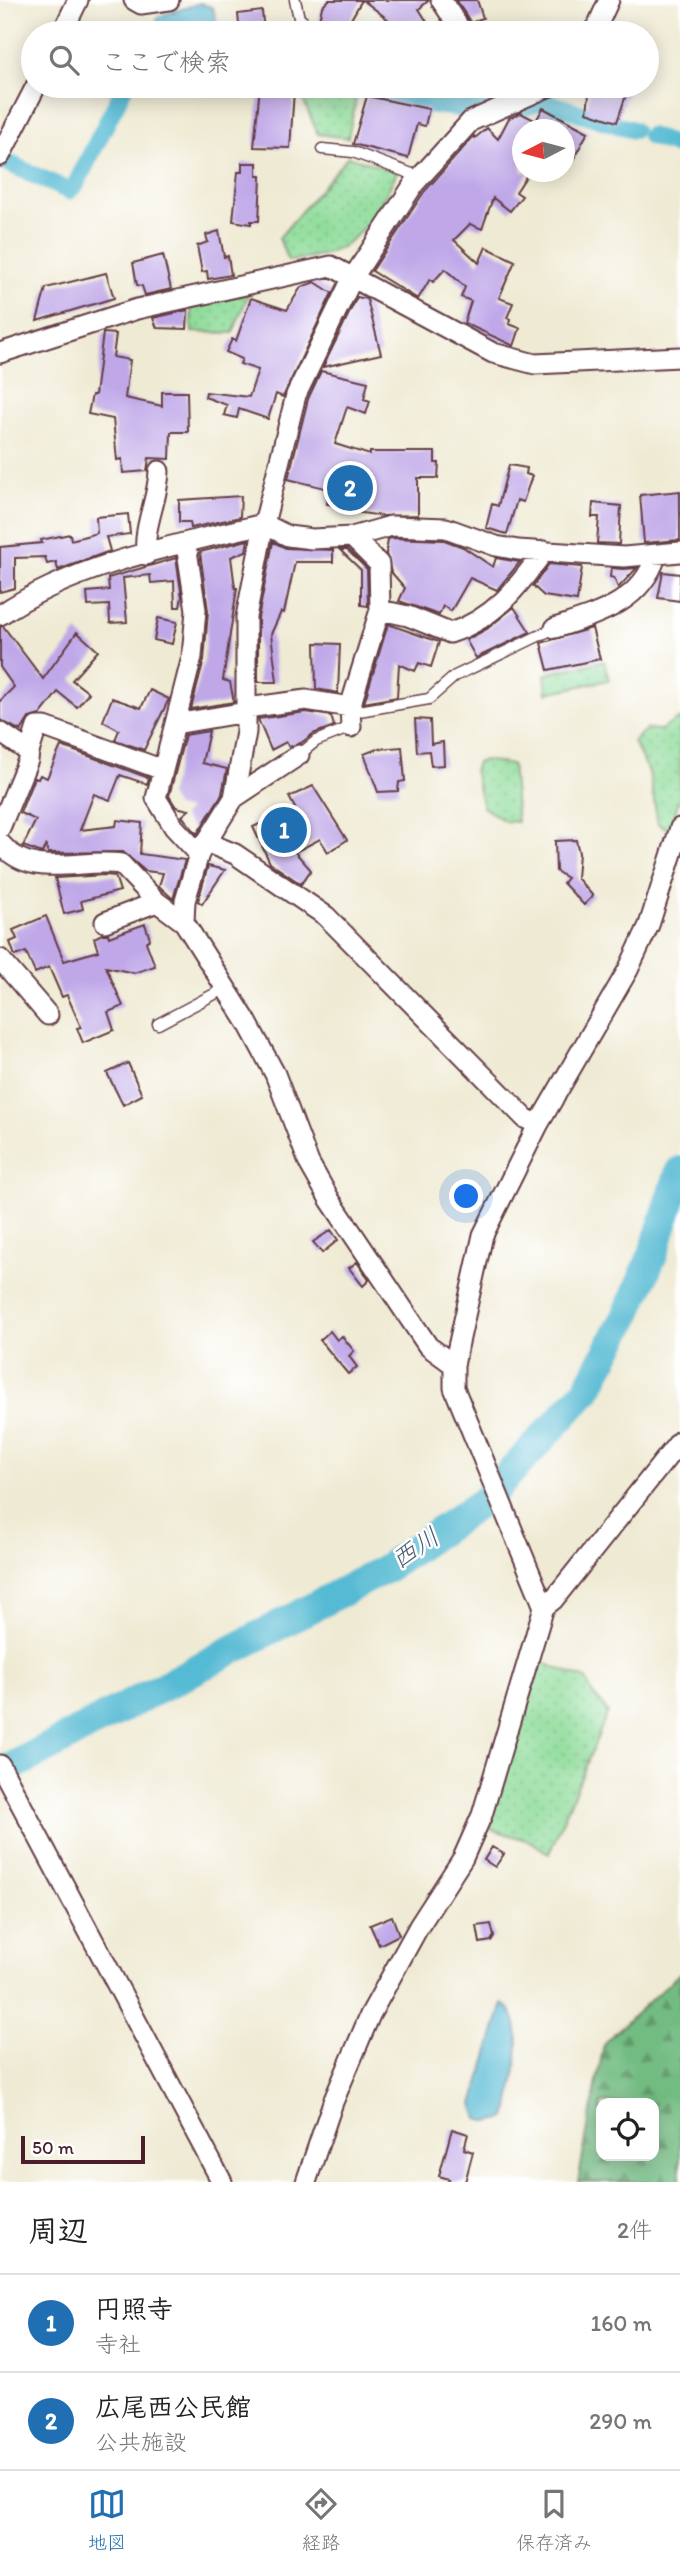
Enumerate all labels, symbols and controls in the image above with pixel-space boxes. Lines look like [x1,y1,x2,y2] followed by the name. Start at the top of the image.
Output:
[21,21,659,98] search box
[45,41,83,79] icon: search
[101,46,231,78] text: ここで検索
[512,119,575,182] north arrow
[327,462,373,514] pin: 2
[261,804,307,856] pin: 1
[449,1179,483,1213] your location
[384,1520,446,1576] water label: 西川
[596,2098,659,2161] map controls
[596,2098,659,2161] button: locate
[21,2133,145,2165] scale bar
[32,2136,74,2159] text: 50 m
[28,2212,88,2249] text: 周辺
[617,2216,652,2244] text: 2件
[95,2293,173,2325] text: 円照寺
[46,2309,56,2337] text: 1
[590,2309,652,2337] text: 160 m
[95,2330,141,2358] text: 寺社
[95,2391,251,2423] text: 広尾西公民館
[45,2407,57,2435] text: 2
[589,2407,652,2435] text: 290 m
[95,2428,187,2456] text: 公共施設
[88,2485,126,2554] tab: 地図
[302,2485,340,2554] tab: 経路
[516,2485,592,2554] tab: 保存済み

